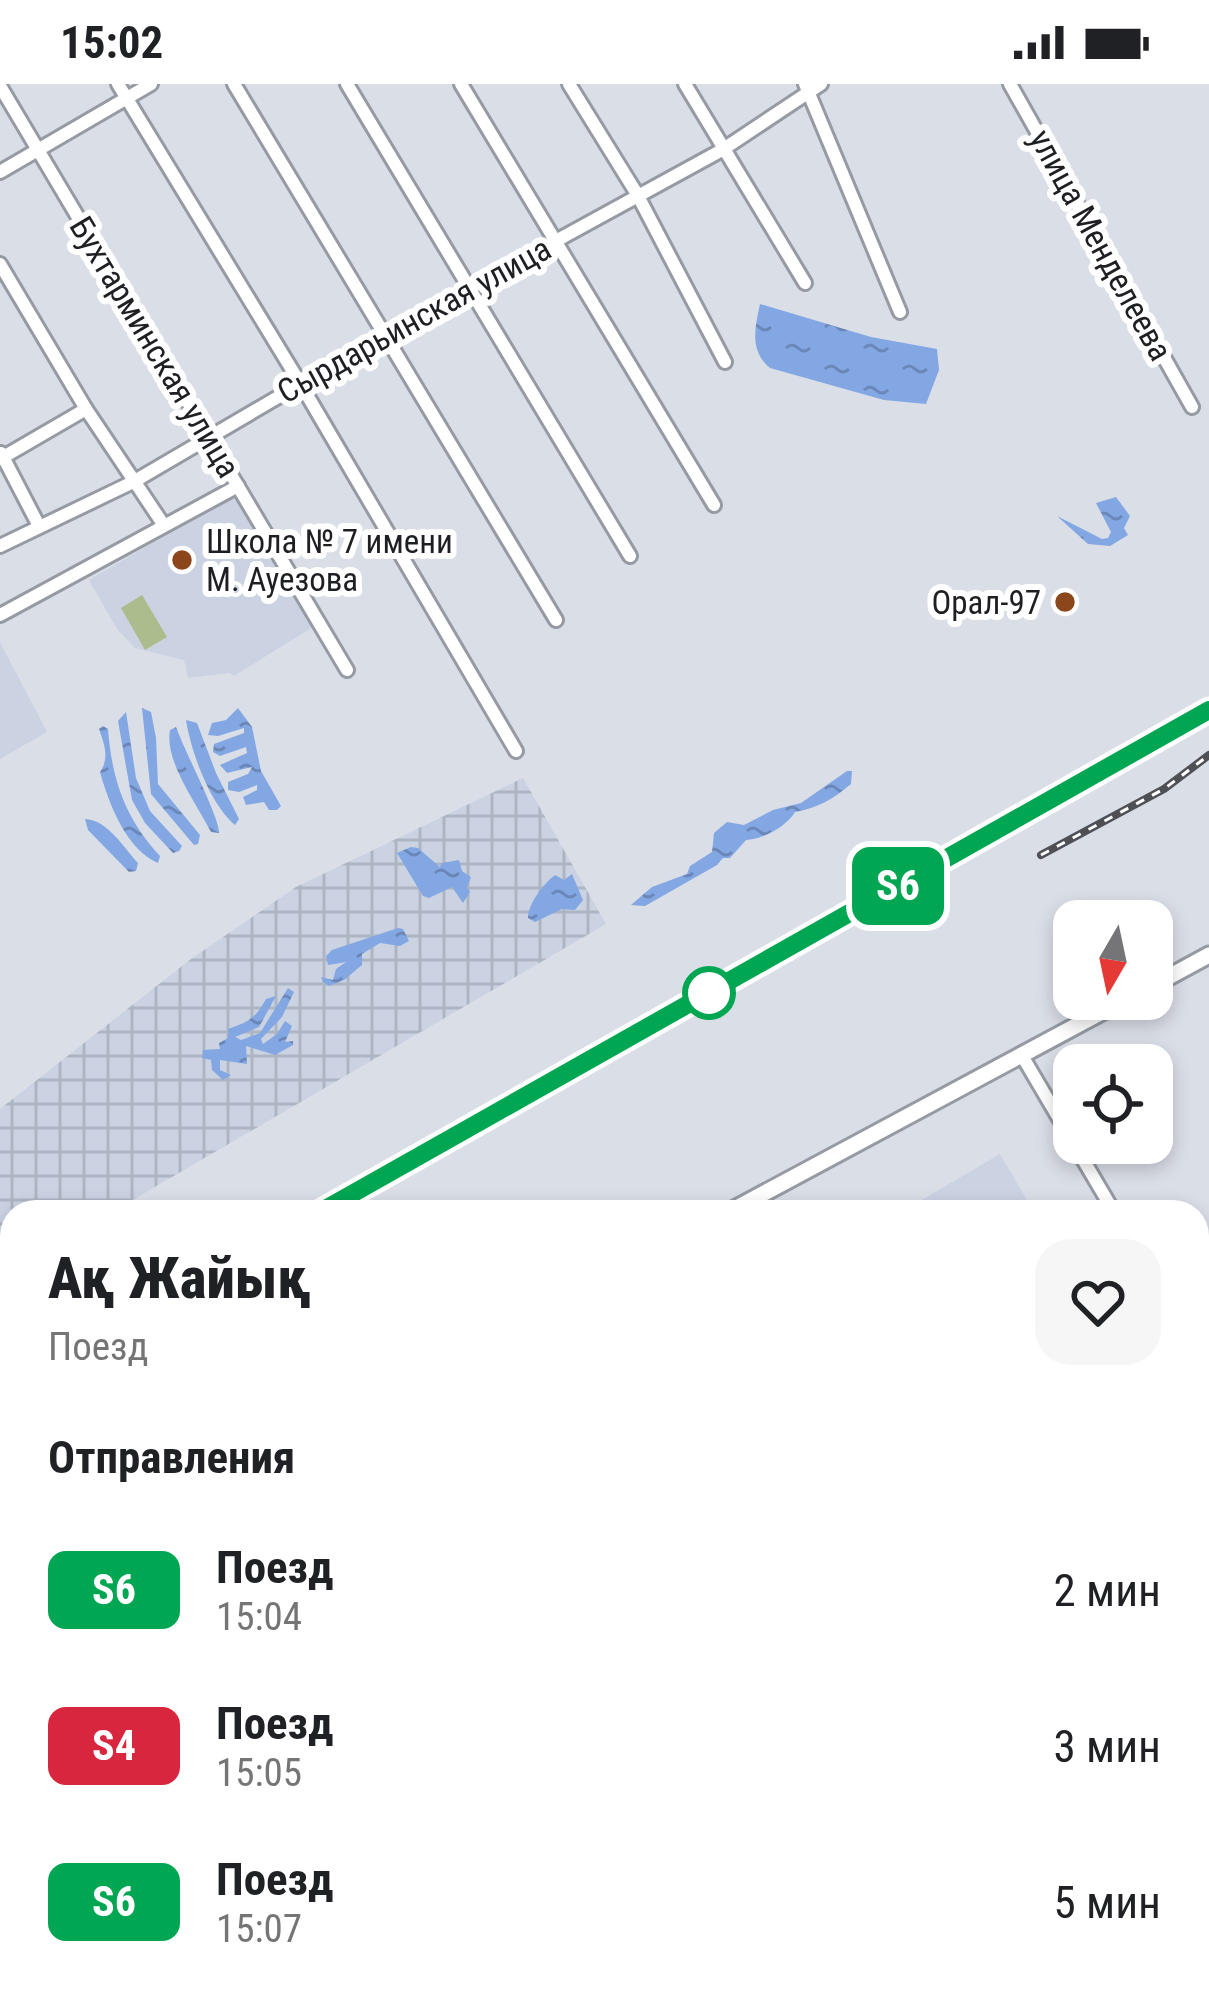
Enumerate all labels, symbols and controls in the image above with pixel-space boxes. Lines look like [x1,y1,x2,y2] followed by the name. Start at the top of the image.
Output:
[60,16,163,69] text: 15:02
[1021,123,1181,367] street label: улица Менделеева
[62,209,248,485] street label: Бухтарминская улица
[270,229,558,411] street label: Сырдарьинская улица
[206,522,453,599] place label: Школа № 7 имени М. Ауезова
[169,547,195,573] marker: Школа № 7 имени М. Ауезова
[931,583,1041,622] place label: Орал-97
[1052,589,1078,615] marker: Орал-97
[844,847,952,925] line badge: S6
[876,861,920,910] text: S6
[1053,900,1173,1020] north arrow
[1053,900,1173,1164] map controls
[684,968,734,1018] unlabelled marker
[1053,1044,1173,1164] button: locate
[1035,1239,1161,1365] button: heart
[48,1245,311,1312] text: Ақ Жайық
[48,1324,148,1370] text: Поезд
[48,1431,295,1484] text: Отправления
[216,1541,333,1594] text: Поезд
[1054,1564,1161,1617] text: 2 мин
[92,1565,136,1614] text: S6
[216,1594,302,1640] text: 15:04
[216,1697,333,1750] text: Поезд
[1054,1720,1161,1773] text: 3 мин
[92,1721,136,1770] text: S4
[216,1750,302,1796] text: 15:05
[216,1853,333,1906] text: Поезд
[1054,1876,1161,1929] text: 5 мин
[92,1877,136,1926] text: S6
[216,1906,302,1952] text: 15:07

